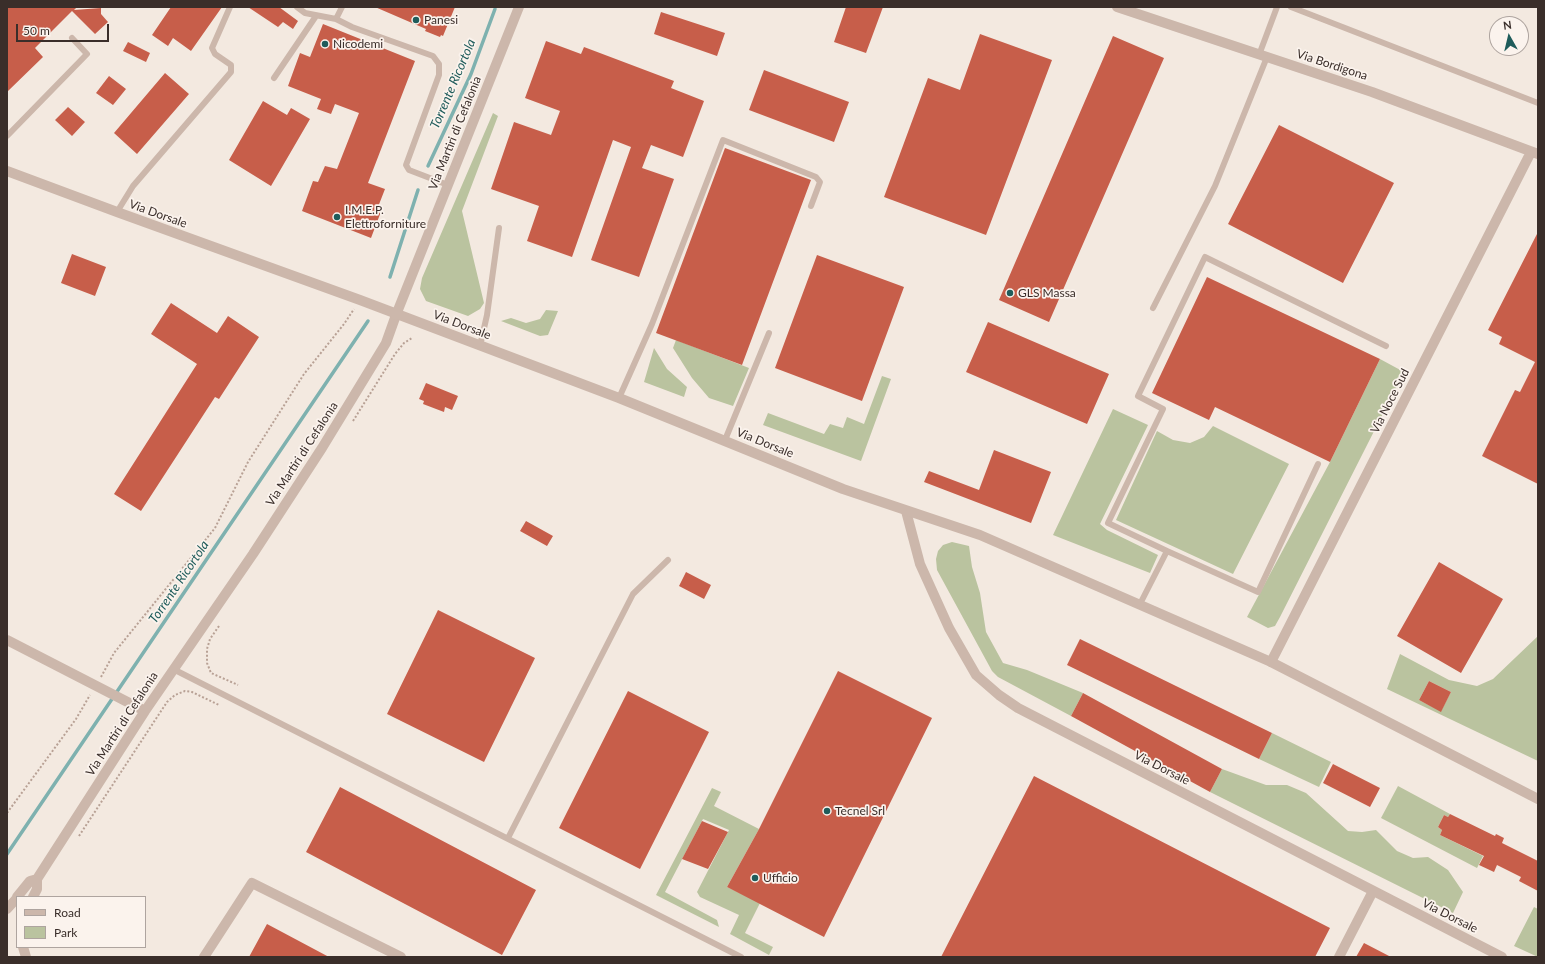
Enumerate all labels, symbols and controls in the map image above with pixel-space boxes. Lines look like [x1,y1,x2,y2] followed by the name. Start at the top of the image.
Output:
[424,13,458,27] place label: Panesi
[411,15,421,25] marker: Panesi
[18,16,111,42] scale bar
[1489,16,1529,56] north arrow
[1502,18,1512,32] text: N
[23,23,50,38] text: 50 m
[333,37,383,51] place label: Nicodemi
[427,37,479,131] water label: Torrente Ricortola
[320,39,330,49] marker: Nicodemi
[1295,47,1369,83] street label: Via Bordigona
[426,74,484,192] street label: Via Martiri di Cefalonia
[127,197,189,231] street label: Via Dorsale
[345,203,426,231] place label: I.M.E.P. Elettroforniture
[332,212,342,222] marker: I.M.E.P. Elettroforniture
[1018,286,1076,300] place label: GLS Massa
[1005,288,1015,298] marker: GLS Massa
[431,307,493,343] street label: Via Dorsale
[1368,366,1412,436] street label: Via Noce Sud
[263,399,341,509] street label: Via Martiri di Cefalonia
[734,425,796,461] street label: Via Dorsale
[146,538,212,626] water label: Torrente Ricortola
[83,669,161,779] street label: Via Martiri di Cefalonia
[1132,748,1192,788] street label: Via Dorsale
[835,804,885,818] place label: Tecnel Srl
[822,806,832,816] marker: Tecnel Srl
[763,871,798,885] place label: Ufficio
[750,873,760,883] marker: Ufficio
[16,896,146,948] legend
[1420,896,1480,936] street label: Via Dorsale
[54,905,81,920] text: Road
[54,925,77,940] text: Park

